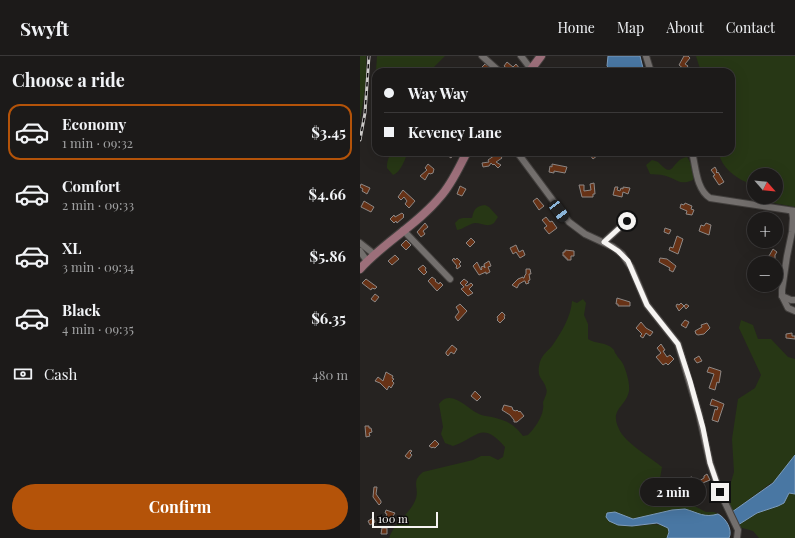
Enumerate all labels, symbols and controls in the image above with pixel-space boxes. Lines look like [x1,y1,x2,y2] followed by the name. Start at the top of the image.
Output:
[20,15,69,41] text: Swyft
[557,18,595,37] text: Home
[617,18,644,37] text: Map
[666,18,704,37] text: About
[726,18,775,37] text: Contact
[12,68,125,92] text: Choose a ride
[408,83,468,103] text: Way Way
[14,114,50,150] icon: car
[62,114,126,134] text: Economy
[311,122,346,142] text: $3.45
[408,122,502,142] text: Keveney Lane
[62,134,133,151] text: 1 min · 09:32
[747,168,783,204] north arrow
[747,168,783,292] map controls
[14,176,50,212] icon: car
[62,176,120,196] text: Comfort
[309,184,346,204] text: $4.66
[62,196,134,213] text: 2 min · 09:33
[547,198,571,224] car
[618,212,636,230] route start
[747,212,783,248] button: +
[14,238,50,274] icon: car
[62,238,82,258] text: XL
[310,246,346,266] text: $5.86
[747,256,783,292] button: −
[62,258,134,275] text: 3 min · 09:34
[14,300,50,336] icon: car
[62,300,101,320] text: Black
[311,308,346,328] text: $6.35
[62,320,134,337] text: 4 min · 09:35
[12,363,34,385] icon: cash
[44,364,77,384] text: Cash
[312,366,348,383] text: 480 m
[640,478,706,506] callout: 2 min
[656,483,690,500] text: 2 min
[711,483,729,501] route end
[12,484,348,530] button: Confirm
[372,510,438,529] scale bar
[378,511,408,526] text: 100 m

